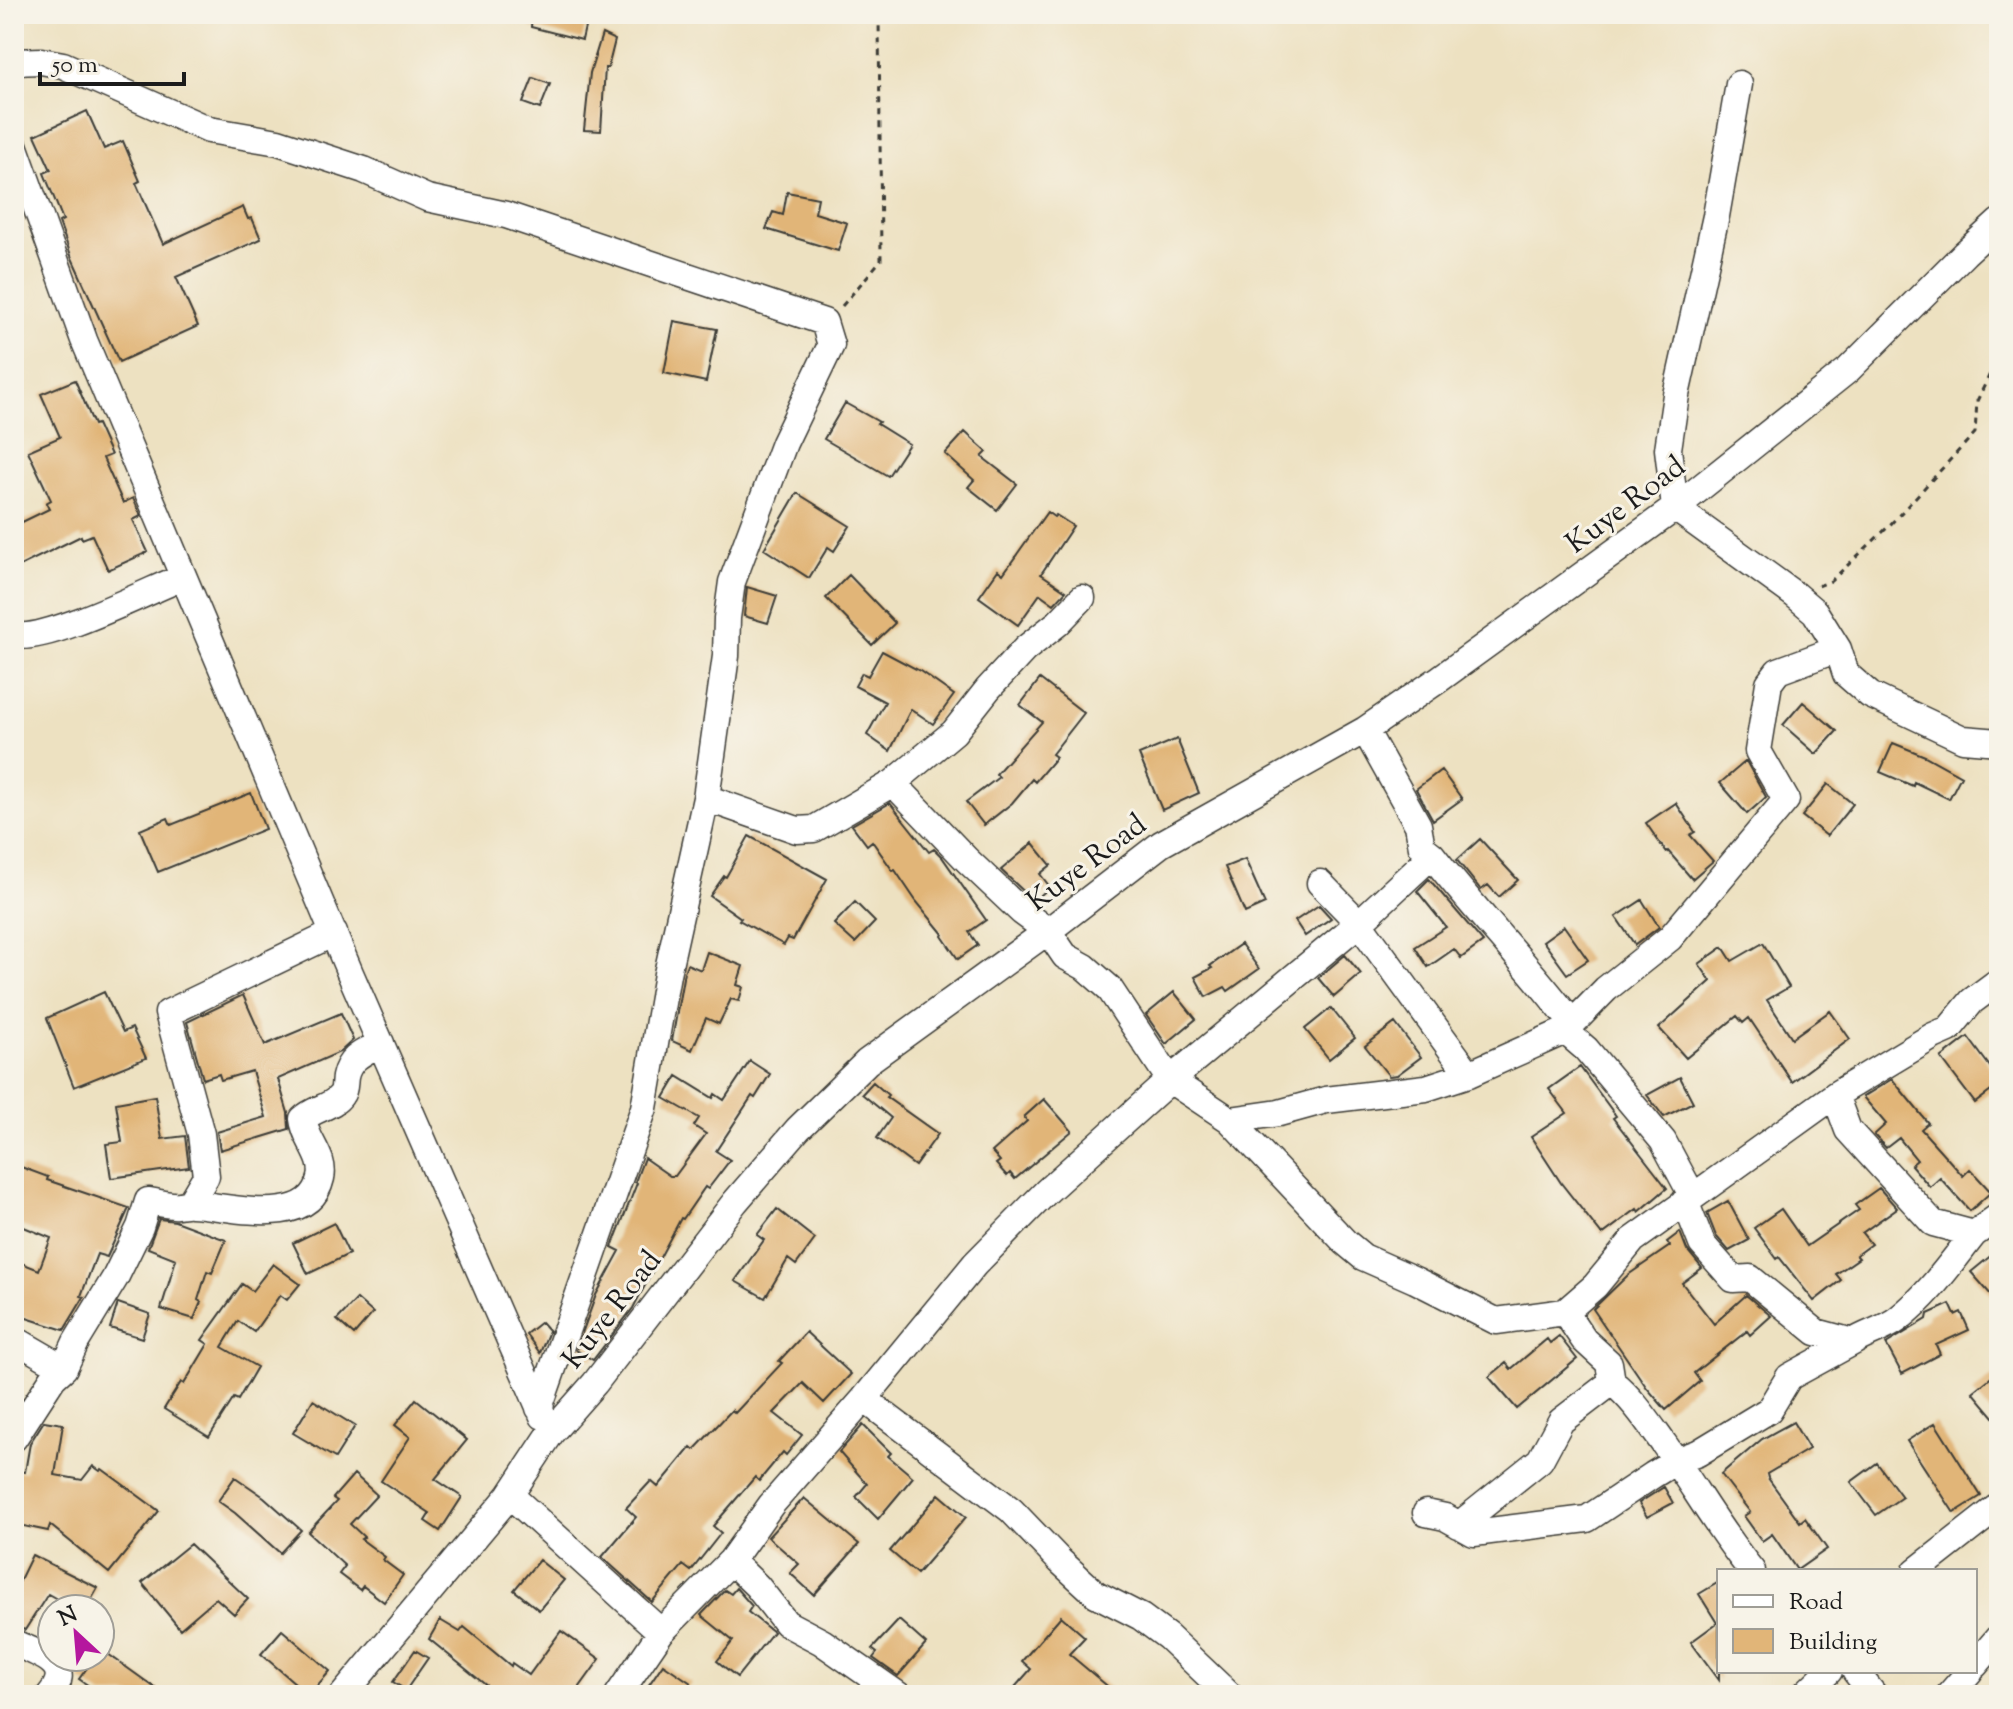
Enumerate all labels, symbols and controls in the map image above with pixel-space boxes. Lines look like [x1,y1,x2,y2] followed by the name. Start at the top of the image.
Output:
[40,36,184,86] scale bar
[50,49,98,83] text: 50 m
[1558,447,1695,565] street label: Kuye Road
[1019,805,1156,923] street label: Kuye Road
[553,1242,673,1379] street label: Kuye Road
[1717,1569,1977,1673] legend
[1789,1586,1843,1620] text: Road
[36,1593,116,1673] north arrow
[54,1599,84,1636] text: N
[1789,1626,1878,1660] text: Building

